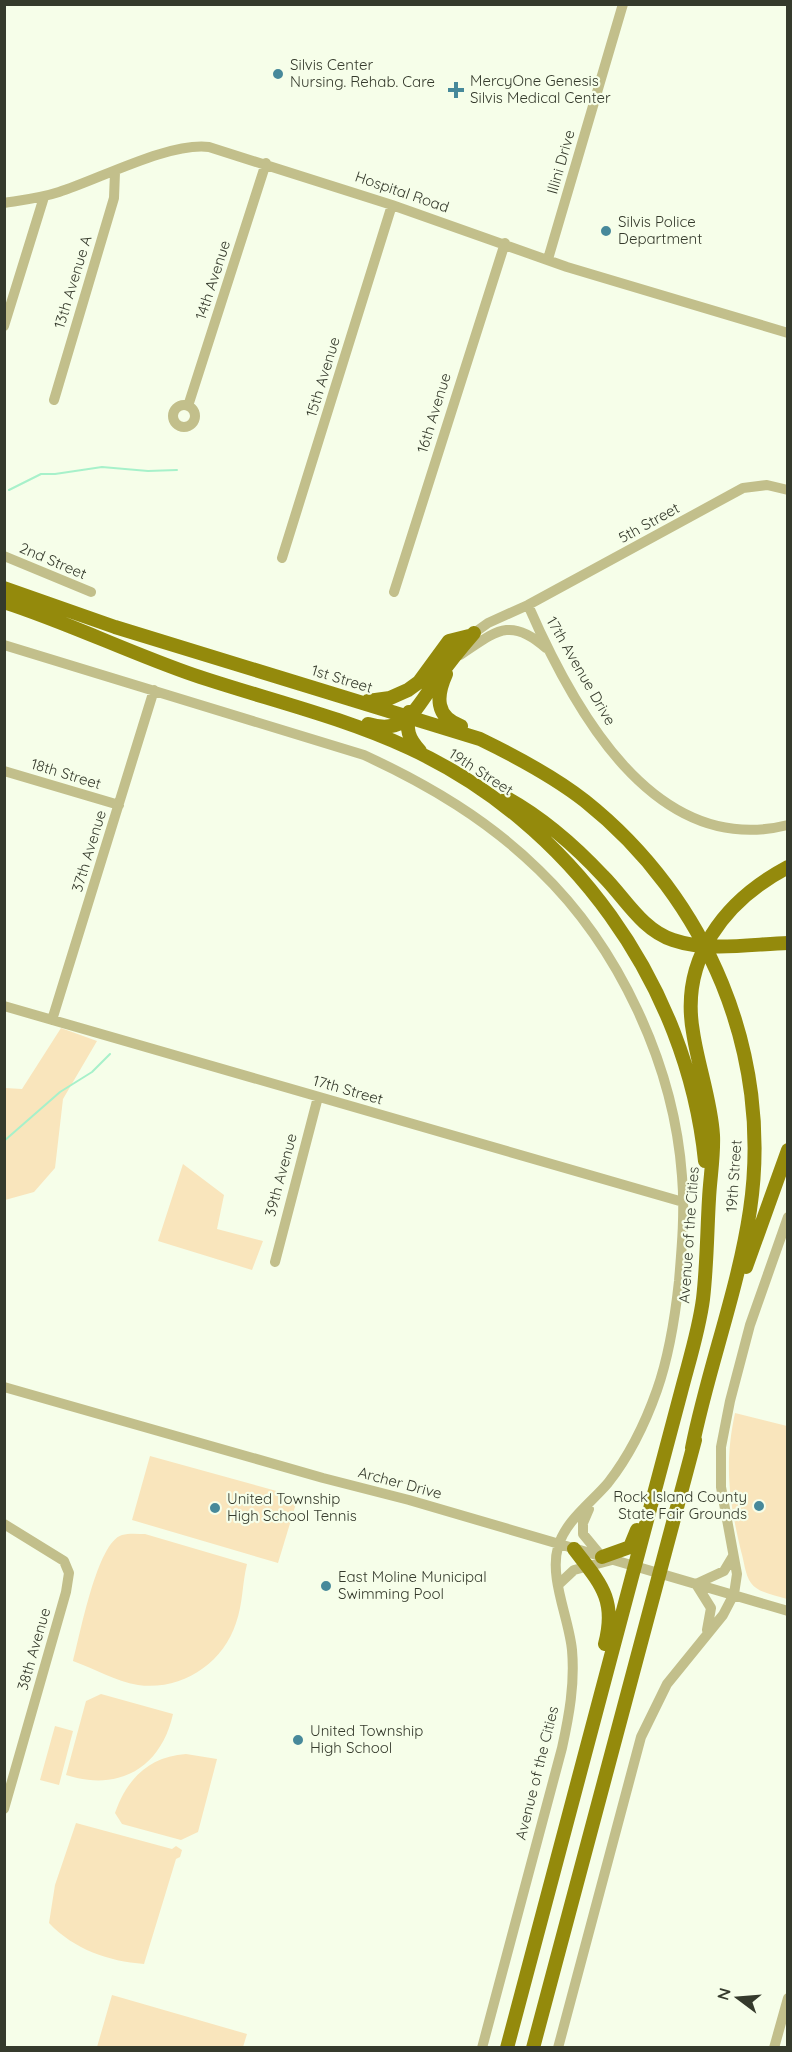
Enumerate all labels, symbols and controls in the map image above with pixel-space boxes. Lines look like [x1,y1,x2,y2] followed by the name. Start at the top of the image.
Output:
[290,55,435,91] place label: Silvis Center Nursing. Rehab. Care
[271,67,285,81] marker: Silvis Center Nursing. Rehab. Care
[470,71,611,107] place label: MercyOne Genesis Silvis Medical Center
[447,81,465,99] marker: MercyOne Genesis Silvis Medical Center
[542,128,579,196] street label: Illini Drive
[353,167,452,216] street label: Hospital Road
[618,212,702,248] place label: Silvis Police Department
[599,224,613,238] marker: Silvis Police Department
[49,233,96,331] street label: 13th Avenue A
[191,238,234,322] street label: 14th Avenue
[301,335,344,419] street label: 15th Avenue
[412,371,455,455] street label: 16th Avenue
[615,498,683,547] street label: 5th Street
[17,538,90,583] street label: 2nd Street
[543,613,620,729] street label: 17th Avenue Drive
[309,660,375,697] street label: 1st Street
[446,744,517,799] street label: 19th Street
[29,754,104,793] street label: 18th Street
[67,808,110,894] street label: 37th Avenue
[311,1070,385,1109] street label: 17th Street
[260,1131,301,1218] street label: 39th Avenue
[721,1139,746,1213] street label: 19th Street
[674,1166,703,1304] street label: Avenue of the Cities
[356,1462,444,1503] street label: Archer Drive
[613,1487,747,1523] place label: Rock Island County State Fair Grounds
[227,1489,357,1525] place label: United Township High School Tennis
[752,1499,766,1513] marker: Rock Island County State Fair Grounds
[208,1501,222,1515] marker: United Township High School Tennis
[338,1567,487,1603] place label: East Moline Municipal Swimming Pool
[319,1579,333,1593] marker: East Moline Municipal Swimming Pool
[13,1605,54,1692] street label: 38th Avenue
[511,1704,562,1842] street label: Avenue of the Cities
[310,1721,423,1757] place label: United Township High School
[291,1733,305,1747] marker: United Township High School
[708,1968,768,2028] north arrow
[712,1985,735,2002] text: N

